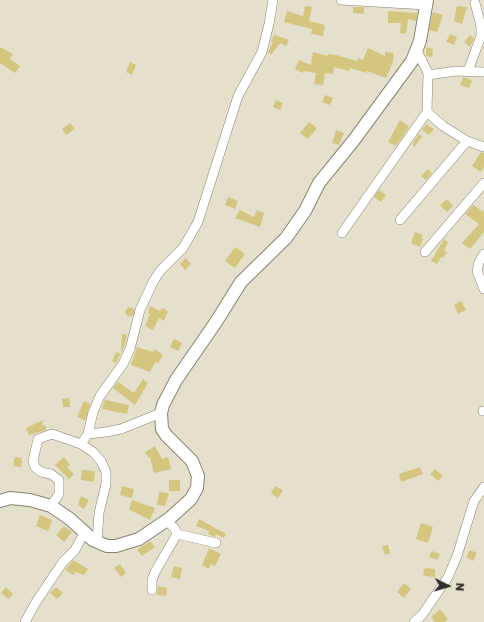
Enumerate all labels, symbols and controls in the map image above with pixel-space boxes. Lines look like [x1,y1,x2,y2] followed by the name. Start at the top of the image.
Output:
[428,566,468,606] north arrow
[454,582,467,592] text: N

